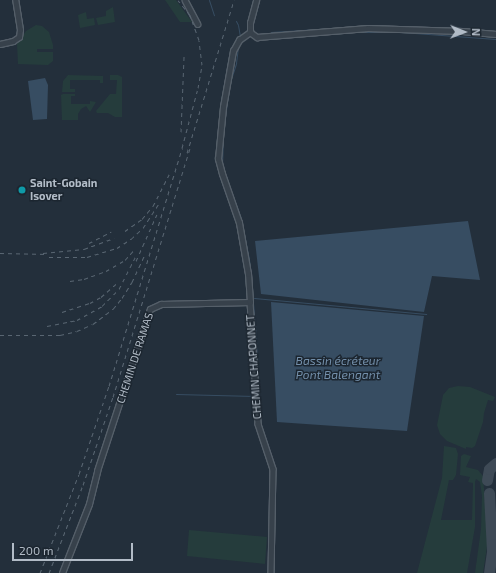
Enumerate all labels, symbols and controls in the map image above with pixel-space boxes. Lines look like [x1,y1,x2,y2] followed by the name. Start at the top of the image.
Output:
[444,12,484,52] north arrow
[470,28,483,36] text: N
[30,177,97,203] place label: Saint-Gobain Isover
[17,185,27,195] marker: Saint-Gobain Isover
[114,311,156,405] street label: CHEMIN DE RAMAS
[244,314,264,420] street label: CHEMIN CHAPONNET
[296,354,380,382] water label: Bassin écréteur Pont Balengant
[14,535,135,561] scale bar
[19,543,53,557] text: 200 m

